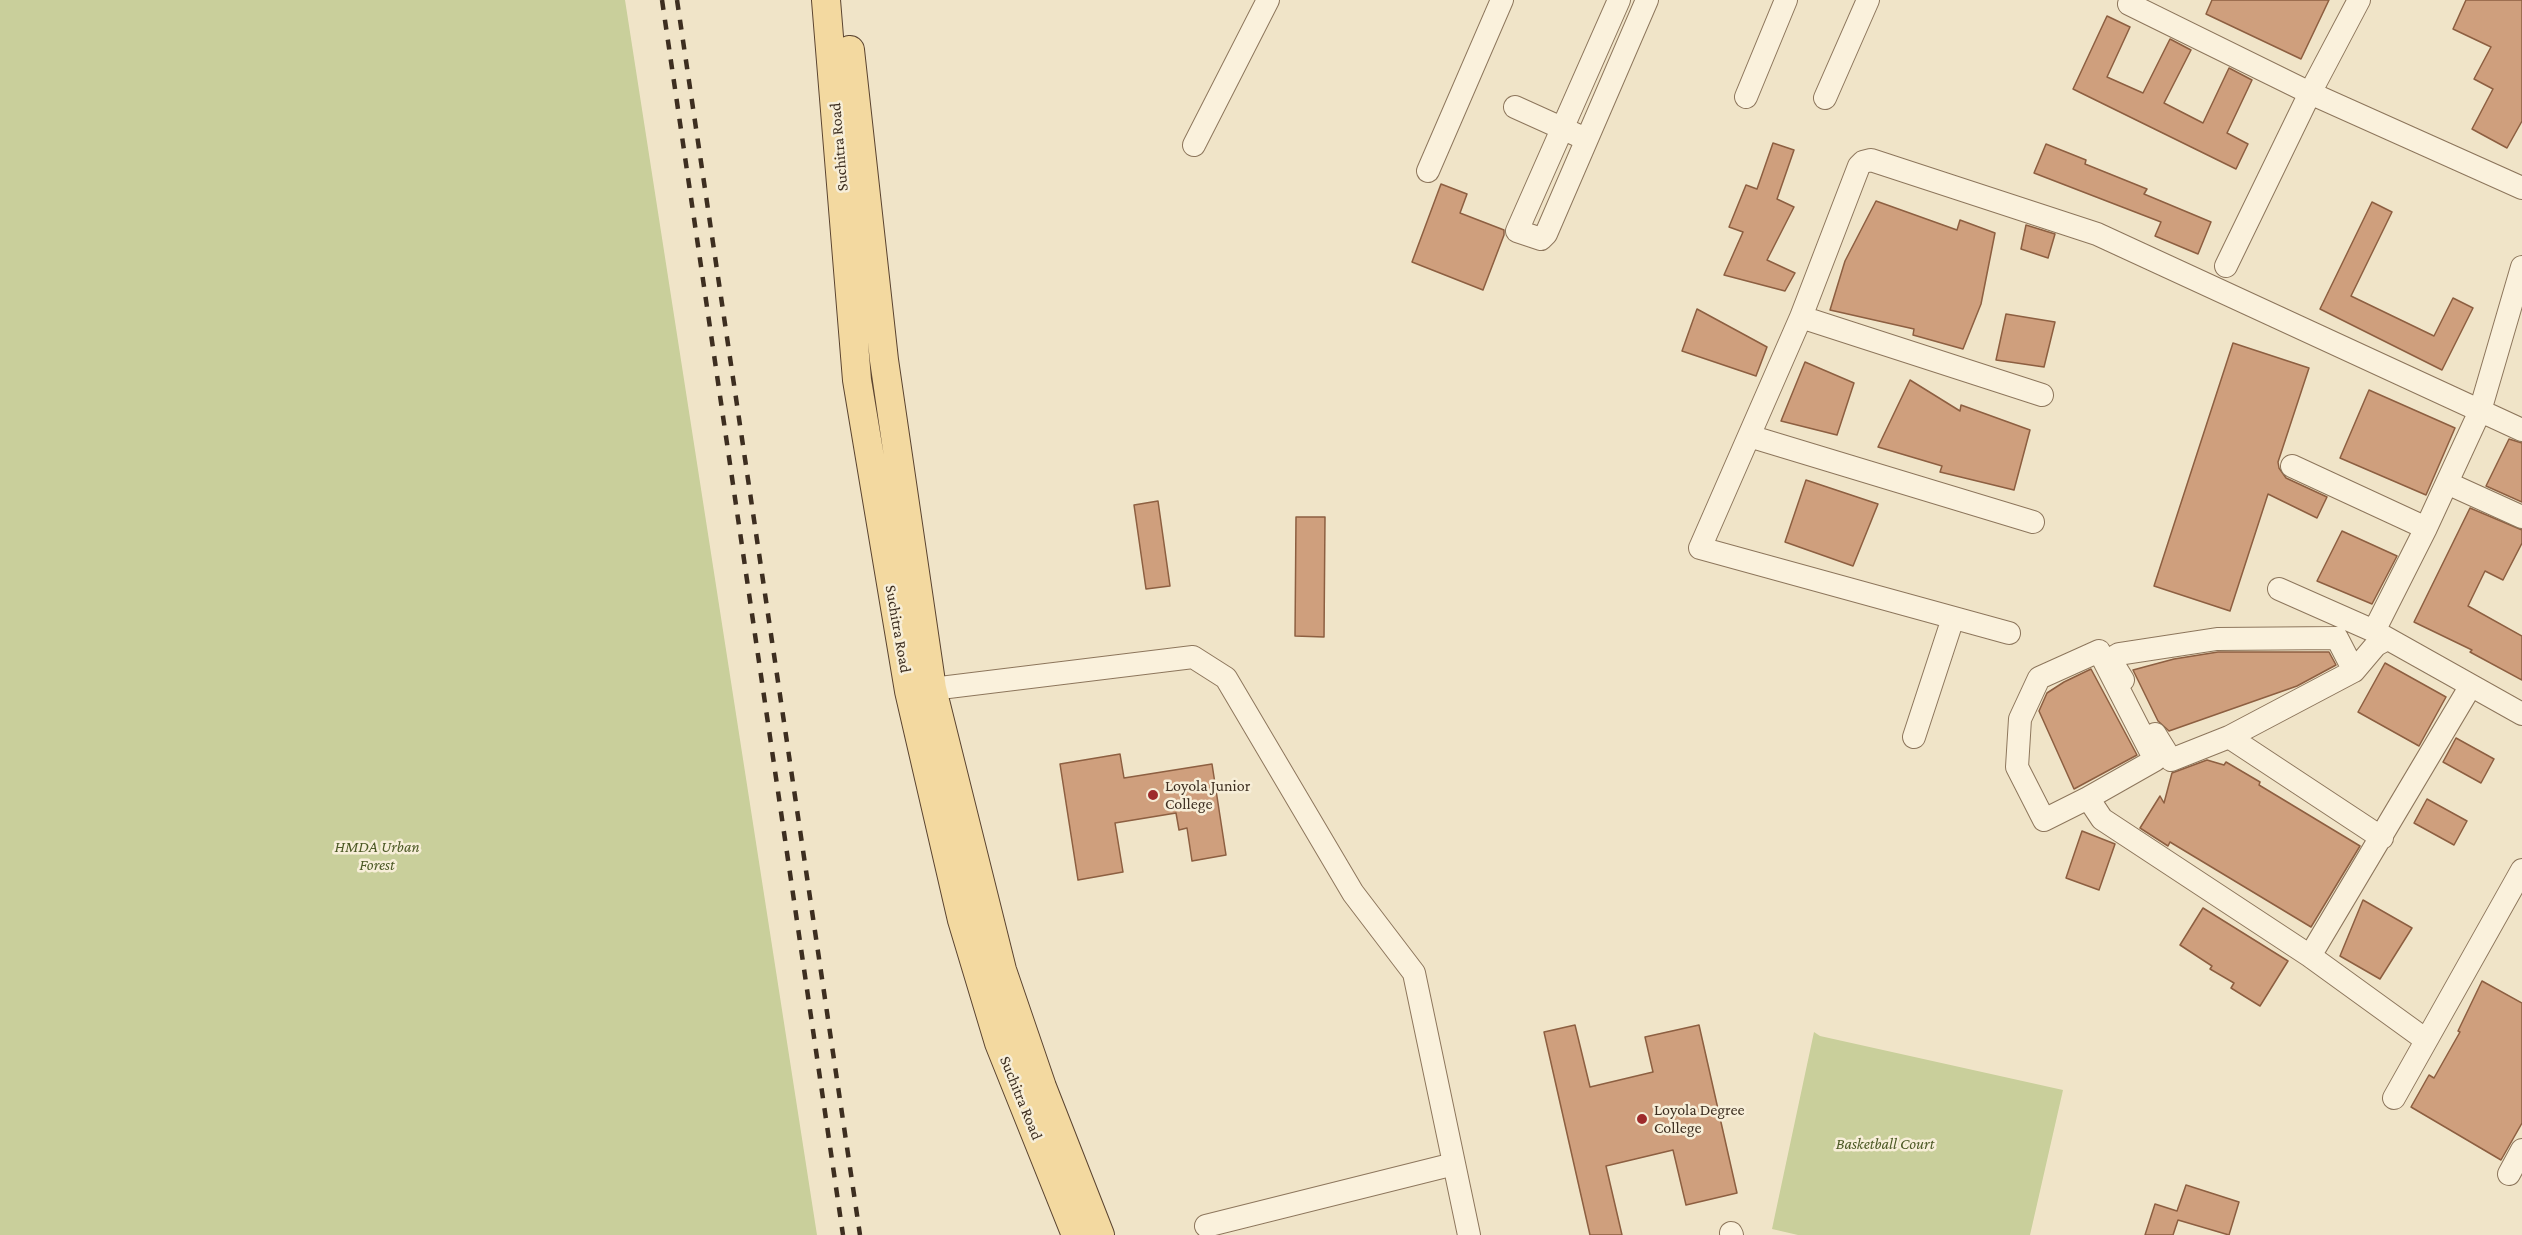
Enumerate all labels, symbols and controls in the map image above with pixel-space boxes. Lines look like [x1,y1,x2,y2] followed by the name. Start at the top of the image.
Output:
[826,102,852,192] street label: Suchitra Road
[881,584,915,674] street label: Suchitra Road
[1165,776,1250,814] place label: Loyola Junior College
[1146,788,1160,802] marker: Loyola Junior College
[334,837,420,875] park label: HMDA Urban Forest
[995,1053,1047,1143] street label: Suchitra Road
[1654,1100,1744,1138] place label: Loyola Degree College
[1635,1112,1649,1126] marker: Loyola Degree College
[1836,1134,1934,1154] park label: Basketball Court

